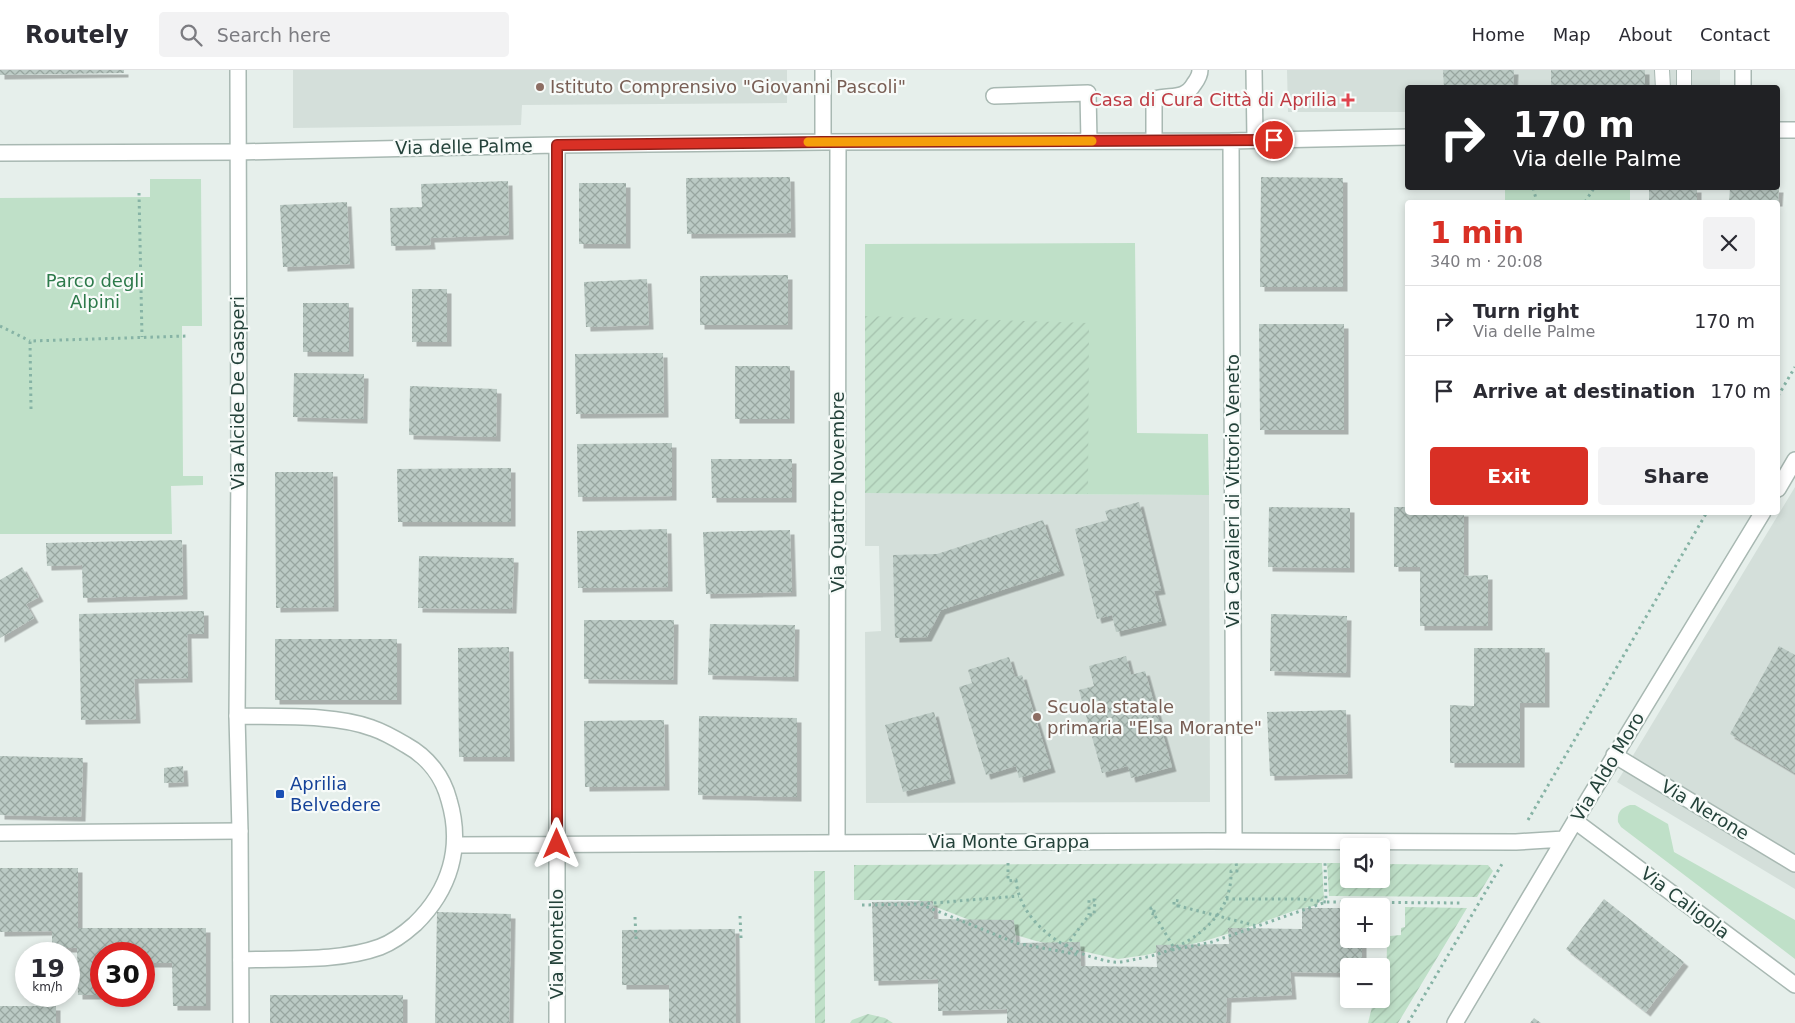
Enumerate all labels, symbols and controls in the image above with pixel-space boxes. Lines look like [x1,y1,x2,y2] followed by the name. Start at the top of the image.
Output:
[159,12,509,57] search box
[25,21,129,49] text: Routely
[177,21,205,49] icon: search
[217,24,331,46] text: Search here
[1472,24,1525,45] text: Home
[1553,24,1591,45] text: Map
[1619,24,1672,45] text: About
[1700,24,1770,45] text: Contact
[550,76,906,97] place label: Istituto Comprensivo "Giovanni Pascoli"
[534,81,546,93] marker: Istituto Comprensivo "Giovanni Pascoli"
[1089,89,1337,110] place label: Casa di Cura Città di Aprilia
[1341,93,1355,107] marker: Casa di Cura Città di Aprilia
[1430,105,1495,170] icon: right
[1513,105,1635,145] text: 170 m
[1253,119,1295,161] pin
[1260,126,1288,154] icon: arrive
[395,135,533,158] street label: Via delle Palme
[1513,146,1681,171] text: Via delle Palme
[1430,215,1524,250] text: 1 min
[1703,217,1755,269] button: close
[1430,252,1543,271] text: 340 m · 20:08
[46,270,144,312] park label: Parco degli Alpini
[227,296,248,490] street label: Via Alcide De Gasperi
[1473,300,1579,322] text: Turn right
[1430,307,1458,335] icon: right
[1694,310,1755,332] text: 170 m
[1473,322,1595,341] text: Via delle Palme
[1222,354,1243,628] street label: Via Cavalieri di Vittorio Veneto
[1430,377,1458,405] icon: arrive
[1473,380,1695,402] text: Arrive at destination
[1710,380,1771,402] text: 170 m
[827,391,848,593] street label: Via Quattro Novembre
[1430,447,1588,505] button: Exit
[1598,447,1755,505] button: Share
[1047,696,1262,738] place label: Scuola statale primaria "Elsa Morante"
[1567,708,1648,825] street label: Via Aldo Moro
[1031,711,1043,723] marker: Scuola statale primaria "Elsa Morante"
[290,773,381,815] place label: Aprilia Belvedere
[1658,775,1753,844] street label: Via Nerone
[274,788,286,800] marker: Aprilia Belvedere
[530,817,582,869] position arrow
[928,831,1090,852] street label: Via Monte Grappa
[1340,838,1390,1008] map controls
[1340,838,1390,888] button: sound
[1637,862,1734,943] street label: Via Caligola
[546,889,567,999] street label: Via Montello
[1340,898,1390,948] button: +
[90,942,155,1007] speed limit sign: 30
[30,954,65,983] text: 19
[1340,958,1390,1008] button: −
[32,980,63,994] text: km/h

